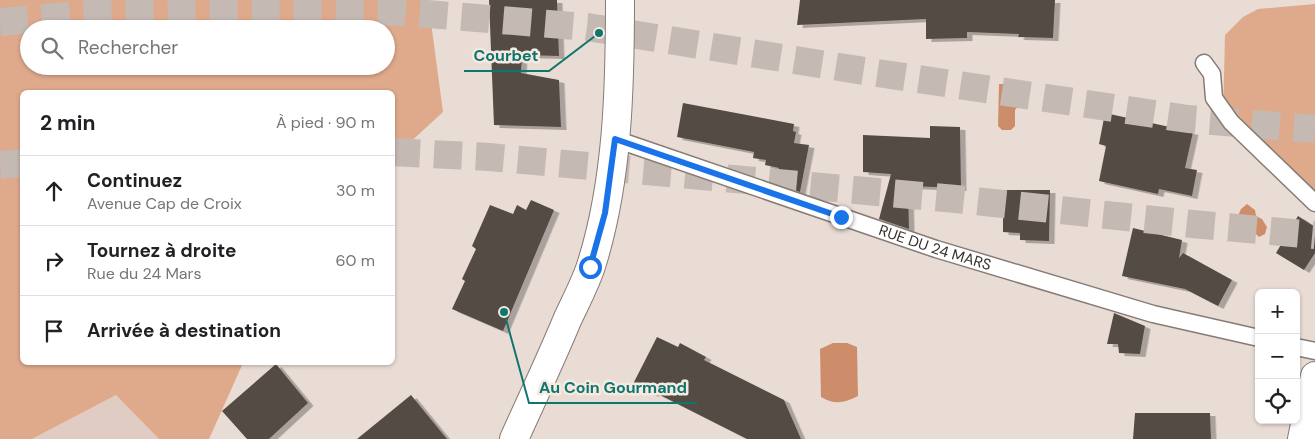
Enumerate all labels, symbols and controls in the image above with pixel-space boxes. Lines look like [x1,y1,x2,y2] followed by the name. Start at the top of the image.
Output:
[20,20,395,75] search box
[38,34,66,62] icon: search
[78,35,178,60] text: Rechercher
[464,40,549,71] callout: Courbet
[474,45,539,66] text: Courbet
[40,109,96,137] text: 2 min
[276,112,375,133] text: À pied · 90 m
[87,168,182,193] text: Continuez
[40,177,68,205] icon: ahead
[336,180,375,201] text: 30 m
[87,193,242,214] text: Avenue Cap de Croix
[830,206,853,229] route end
[876,220,994,275] street label: RUE DU 24 MARS
[87,238,237,263] text: Tournez à droite
[40,247,68,275] icon: right
[335,250,375,271] text: 60 m
[579,256,602,279] route start
[87,263,202,284] text: Rue du 24 Mars
[1255,289,1300,424] map controls
[1255,289,1300,334] button: +
[40,317,68,345] icon: arrive
[87,318,281,343] text: Arrivée à destination
[1255,334,1300,379] button: −
[529,372,697,403] callout: Au Coin Gourmand
[539,377,687,398] text: Au Coin Gourmand
[1255,379,1300,424] button: locate

